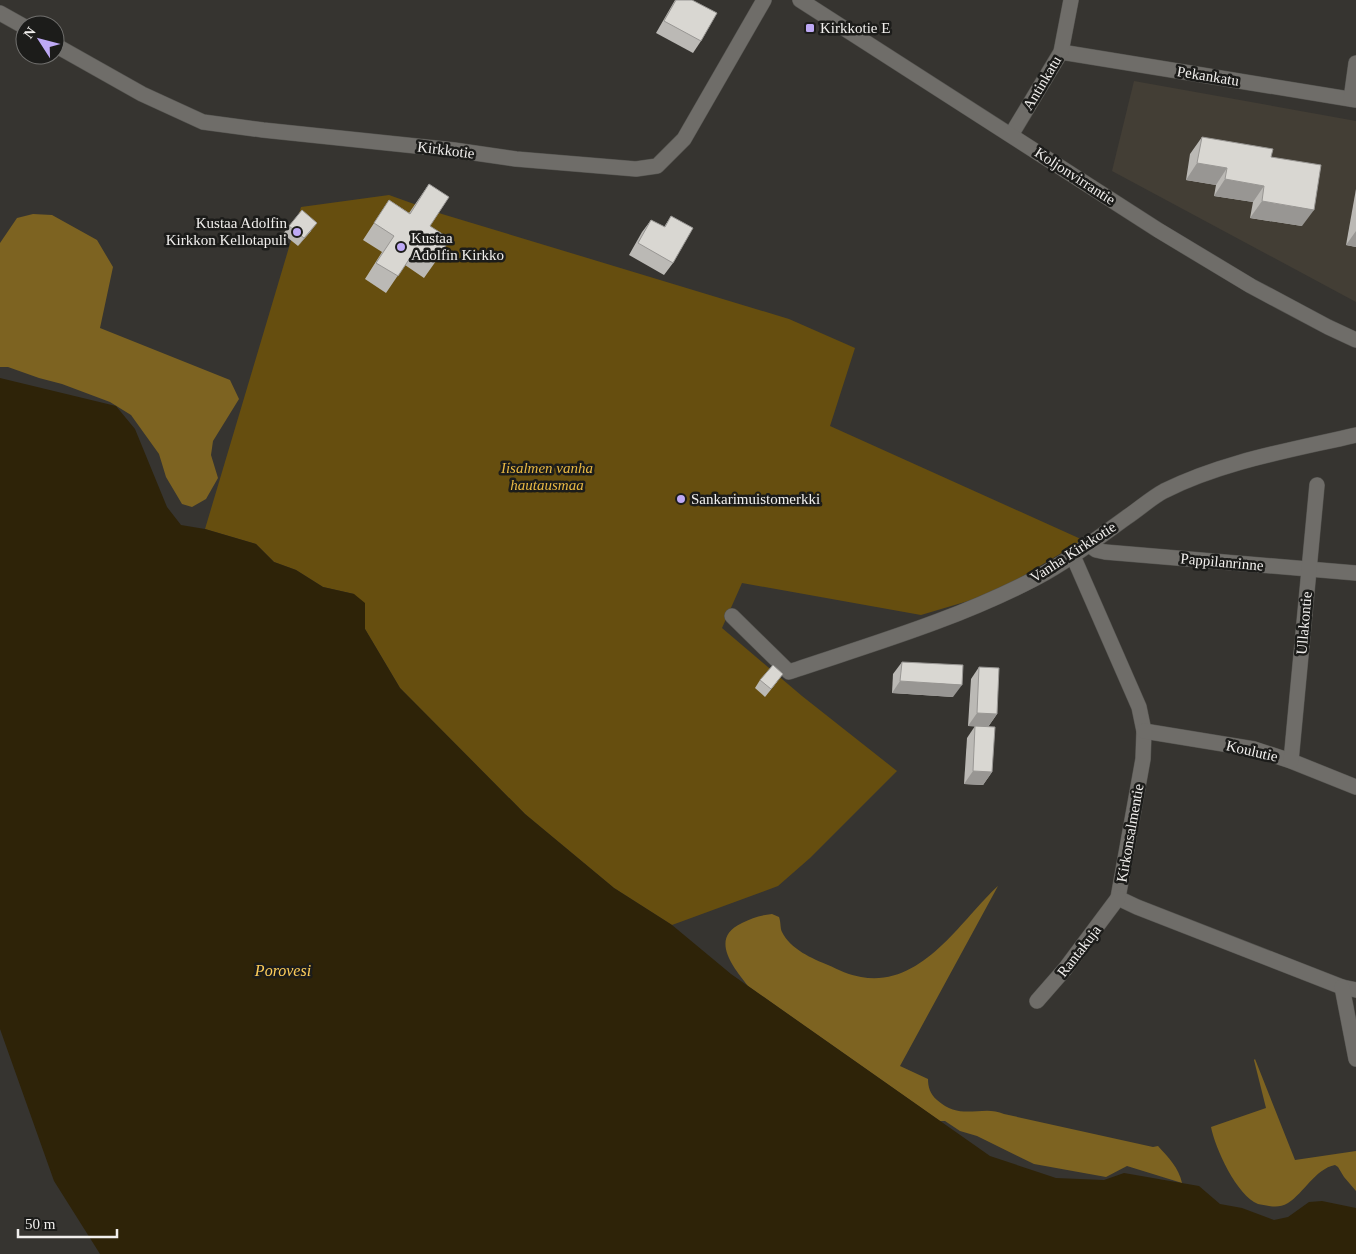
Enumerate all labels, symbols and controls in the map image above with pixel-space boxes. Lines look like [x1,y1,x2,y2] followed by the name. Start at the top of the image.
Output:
[15,15,65,65] north arrow
[820,20,890,36] place label: Kirkkotie E
[804,22,816,34] marker: Kirkkotie E
[21,24,39,41] text: N
[1020,53,1065,113] street label: Antinkatu
[1176,63,1241,89] street label: Pekankatu
[416,139,476,161] street label: Kirkkotie
[1032,144,1118,208] street label: Koljonvirrantie
[166,215,287,248] place label: Kustaa Adolfin Kirkkon Kellotapuli
[291,226,303,238] marker: Kustaa Adolfin Kirkkon Kellotapuli
[411,230,504,263] place label: Kustaa Adolfin Kirkko
[395,241,407,253] marker: Kustaa Adolfin Kirkko
[500,460,593,493] park label: Iisalmen vanha hautausmaa
[691,491,820,507] place label: Sankarimuistomerkki
[675,493,687,505] marker: Sankarimuistomerkki
[1027,518,1119,586] street label: Vanha Kirkkotie
[1180,550,1265,574] street label: Pappilanrinne
[1293,590,1315,655] street label: Ullakontie
[1225,737,1280,765] street label: Koulutie
[1113,782,1147,884] street label: Kirkonsalmentie
[1054,922,1104,980] street label: Rantakuja
[254,962,311,979] water label: Porovesi
[18,1206,116,1238] scale bar
[25,1216,56,1232] text: 50 m

